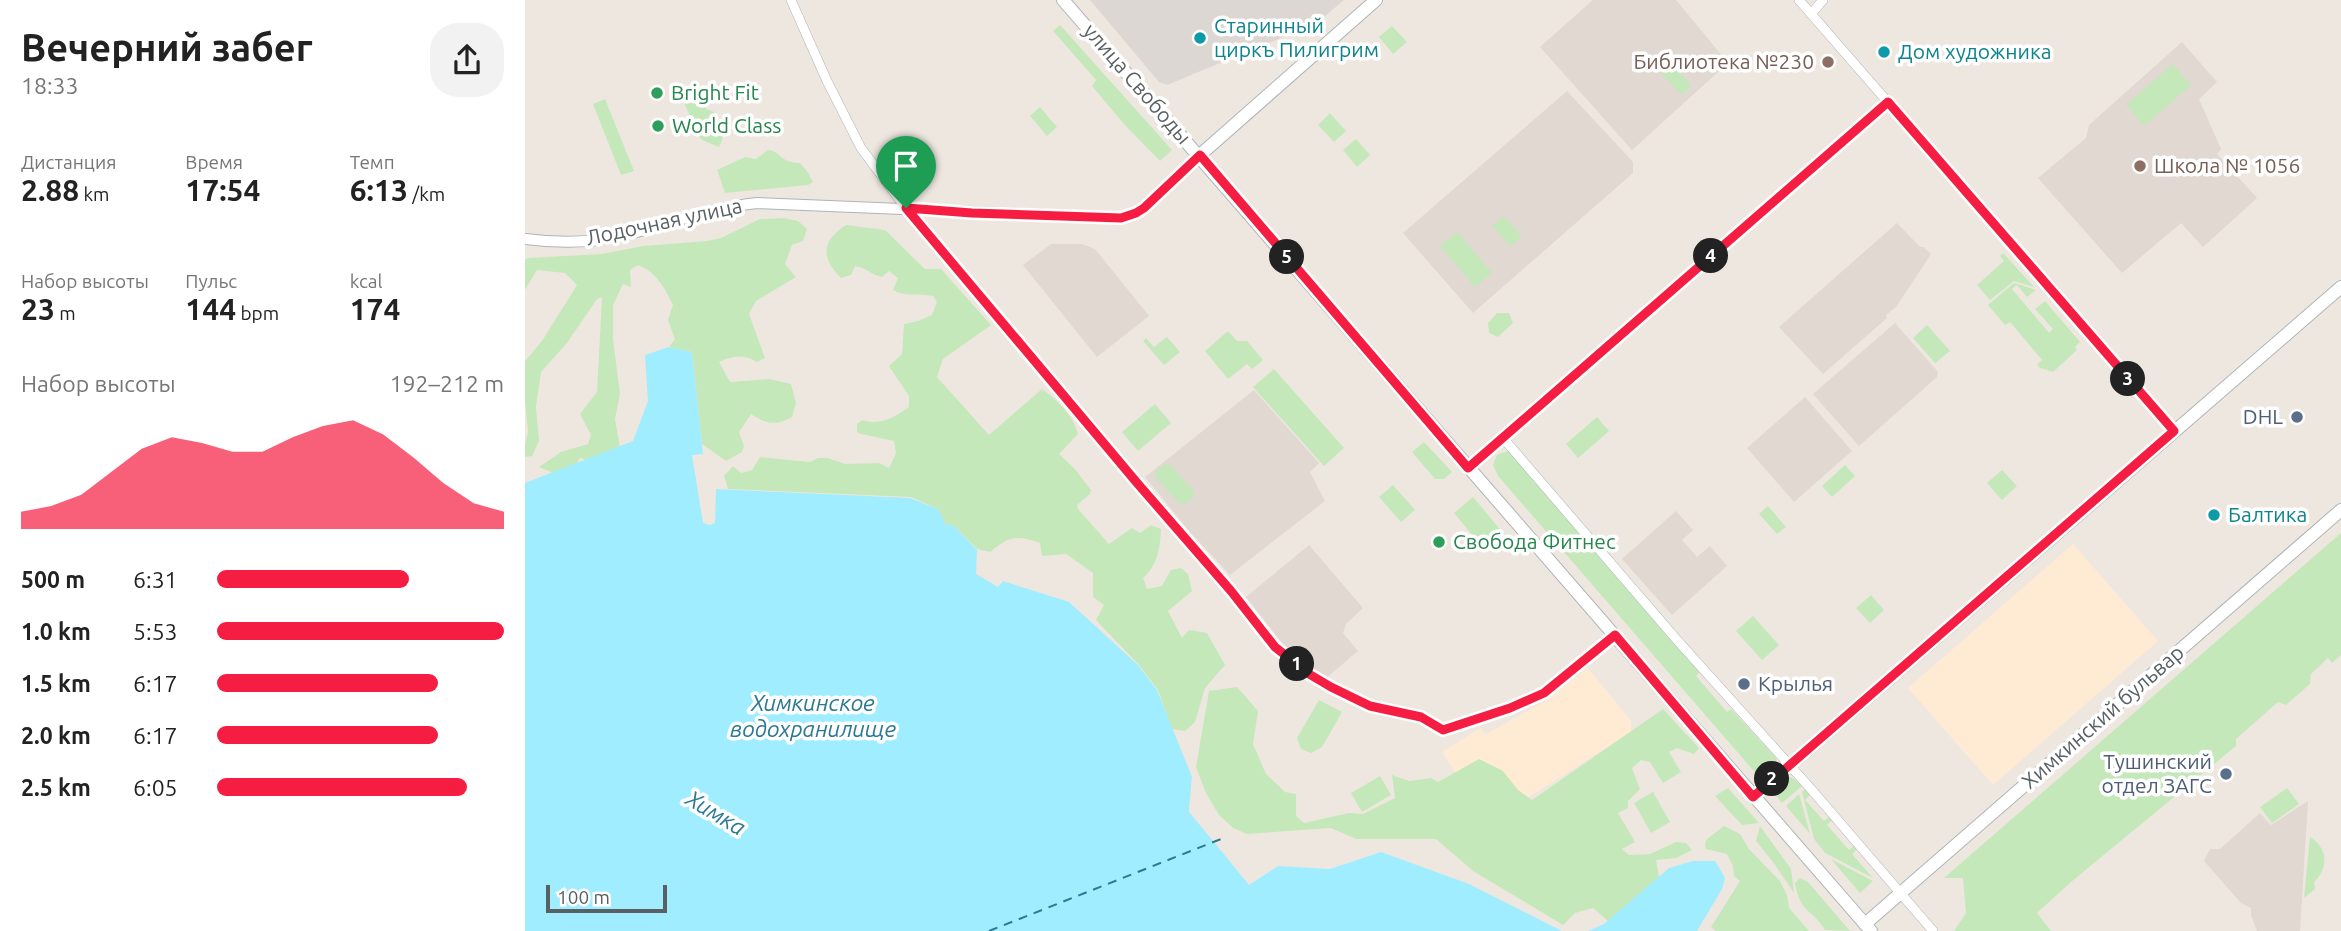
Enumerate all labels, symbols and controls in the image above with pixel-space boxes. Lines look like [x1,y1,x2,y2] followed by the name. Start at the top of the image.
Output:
[1214,13,1379,61] place label: Старинный циркъ Пилигрим
[1079,18,1197,148] street label: улица Свободы
[430,23,504,97] button: share
[21,26,313,68] text: Вечерний забег
[1192,30,1208,46] marker: Старинный циркъ Пилигрим
[1898,39,2052,63] place label: Дом художника
[1876,44,1892,60] marker: Дом художника
[1633,49,1814,73] place label: Библиотека №230
[1820,54,1836,70] marker: Библиотека №230
[21,73,79,98] text: 18:33
[671,80,759,104] place label: Bright Fit
[649,85,665,101] marker: Bright Fit
[672,113,781,137] place label: World Class
[650,118,666,134] marker: World Class
[876,136,936,208] pin
[887,147,925,185] icon: arrive
[21,151,116,173] text: Дистанция
[185,151,243,173] text: Время
[350,151,395,173] text: Темп
[2154,153,2300,177] place label: Школа № 1056
[2132,158,2148,174] marker: Школа № 1056
[21,173,79,207] text: 2.88
[185,173,260,207] text: 17:54
[350,173,408,207] text: 6:13
[79,183,109,205] text: km
[408,183,445,205] text: /km
[584,193,744,249] street label: Лодочная улица
[1693,238,1729,274] pin: 4
[1269,240,1305,274] pin: 5
[1705,244,1716,266] text: 4
[1281,245,1292,267] text: 5
[21,270,149,292] text: Набор высоты
[185,270,237,292] text: Пульс
[350,270,382,292] text: kcal
[21,292,55,326] text: 23
[185,292,236,326] text: 144
[350,292,400,326] text: 174
[55,302,76,324] text: m
[236,302,279,324] text: bpm
[2111,362,2145,396] pin: 3
[2122,367,2133,389] text: 3
[21,371,176,396] text: Набор высоты
[390,371,504,396] text: 192–212 m
[2243,404,2283,428] place label: DHL
[2289,409,2305,425] marker: DHL
[2228,502,2307,526] place label: Балтика
[2206,507,2222,523] marker: Балтика
[1453,529,1616,553] place label: Свобода Фитнес
[1431,534,1447,550] marker: Свобода Фитнес
[21,567,85,592] text: 500 m
[133,567,178,592] text: 6:31
[21,619,91,644] text: 1.0 km
[133,619,178,644] text: 5:53
[2017,640,2188,793] street label: Химкинский бульвар
[1279,646,1315,682] pin: 1
[1291,652,1302,674] text: 1
[21,671,91,696] text: 1.5 km
[133,671,178,696] text: 6:17
[1758,671,1833,695] place label: Крылья
[1736,676,1752,692] marker: Крылья
[730,690,896,741] water label: Химкинское водохранилище
[21,723,91,748] text: 2.0 km
[133,723,178,748] text: 6:17
[2102,749,2212,797] place label: Тушинский отдел ЗАГС
[1755,762,1789,796] pin: 2
[2218,766,2234,782] marker: Тушинский отдел ЗАГС
[1766,767,1777,789] text: 2
[21,775,91,800] text: 2.5 km
[133,775,178,800] text: 6:05
[681,784,750,840] water label: Химка
[546,882,667,914] scale bar
[557,886,610,908] text: 100 m

